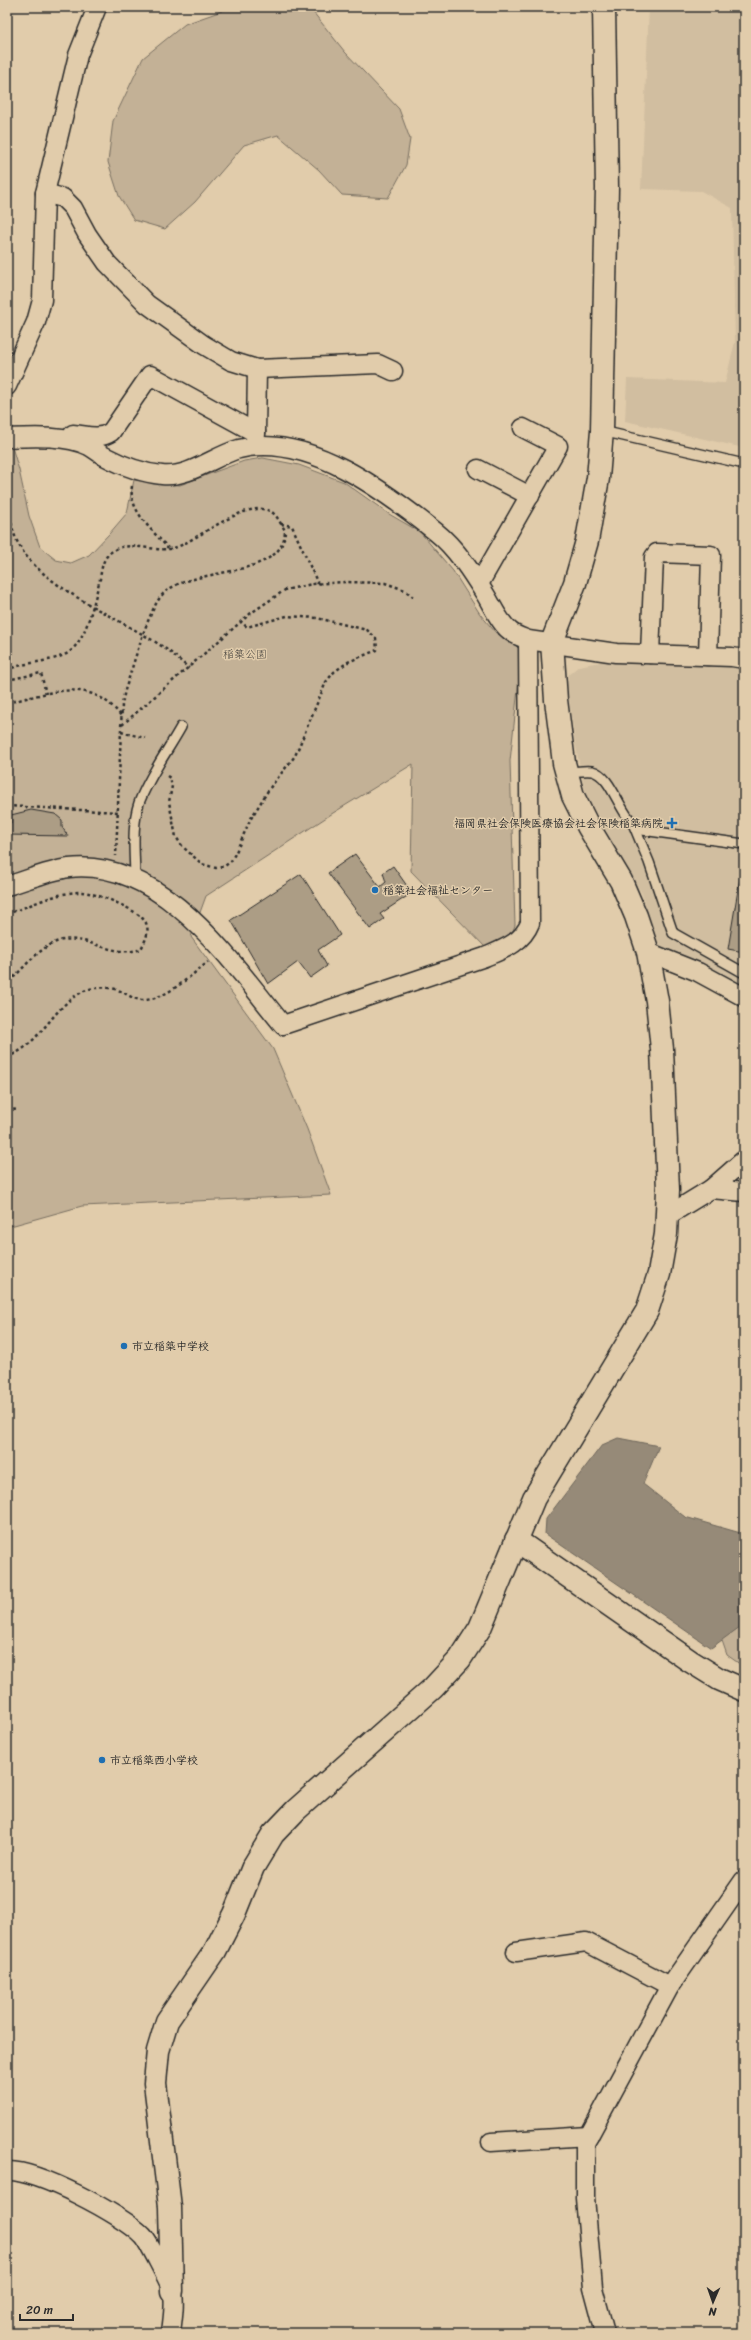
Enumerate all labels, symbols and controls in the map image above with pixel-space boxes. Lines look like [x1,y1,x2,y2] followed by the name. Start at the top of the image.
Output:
[223,645,267,664] park label: 稲築公園
[454,814,663,833] place label: 福岡県社会保険医療協会社会保険稲築病院
[666,817,678,829] marker: 福岡県社会保険医療協会社会保険稲築病院
[383,881,493,900] place label: 稲築社会福祉センター
[370,885,380,895] marker: 稲築社会福祉センター
[132,1337,209,1356] place label: 市立稲築中学校
[119,1341,129,1351] marker: 市立稲築中学校
[110,1751,198,1770] place label: 市立稲築西小学校
[97,1755,107,1765] marker: 市立稲築西小学校
[693,2282,733,2322] north arrow
[20,2296,73,2322] scale bar
[26,2299,53,2321] text: 20 m
[708,2302,718,2321] text: N

